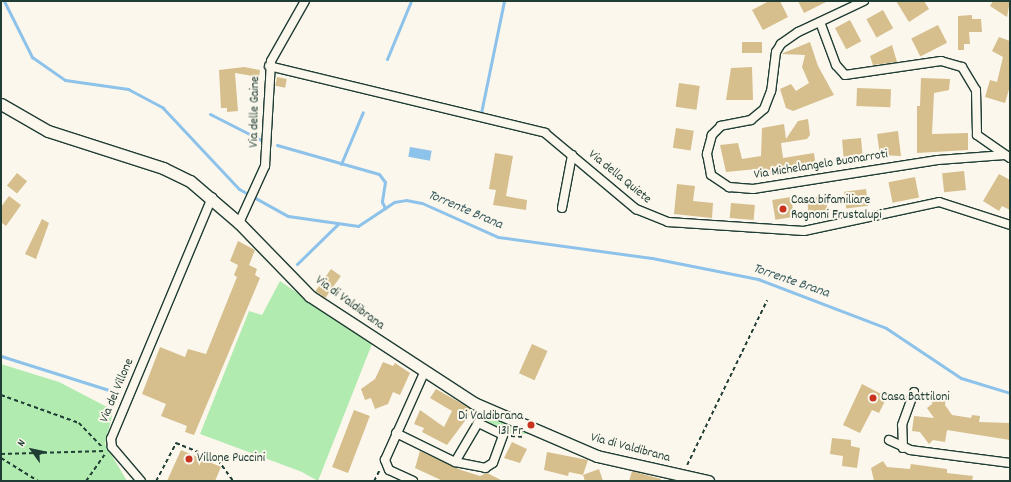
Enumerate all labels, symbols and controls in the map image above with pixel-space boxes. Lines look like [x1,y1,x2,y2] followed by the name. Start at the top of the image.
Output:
[248,76,264,148] street label: Via delle Gaine
[584,148,654,208] street label: Via della Quiete
[753,148,889,184] street label: Via Michelangelo Buonarroti
[425,187,505,233] water label: Torrente Brana
[791,194,882,225] place label: Casa bifamiliare Rognoni Frustalupi
[778,204,788,214] marker: Casa bifamiliare Rognoni Frustalupi
[751,260,831,302] water label: Torrente Brana
[311,274,387,334] street label: Via di Valdibrana
[98,357,138,425] street label: Via del Villone
[881,390,950,406] place label: Casa Battiloni
[868,393,878,403] marker: Casa Battiloni
[458,410,523,441] place label: Di Valdibrana 131 Fr
[526,420,536,430] marker: Di Valdibrana 131 Fr
[12,430,52,470] north arrow
[589,431,671,467] street label: Via di Valdibrana
[14,437,30,450] text: N
[197,451,265,467] place label: Villone Puccini
[184,454,194,464] marker: Villone Puccini

